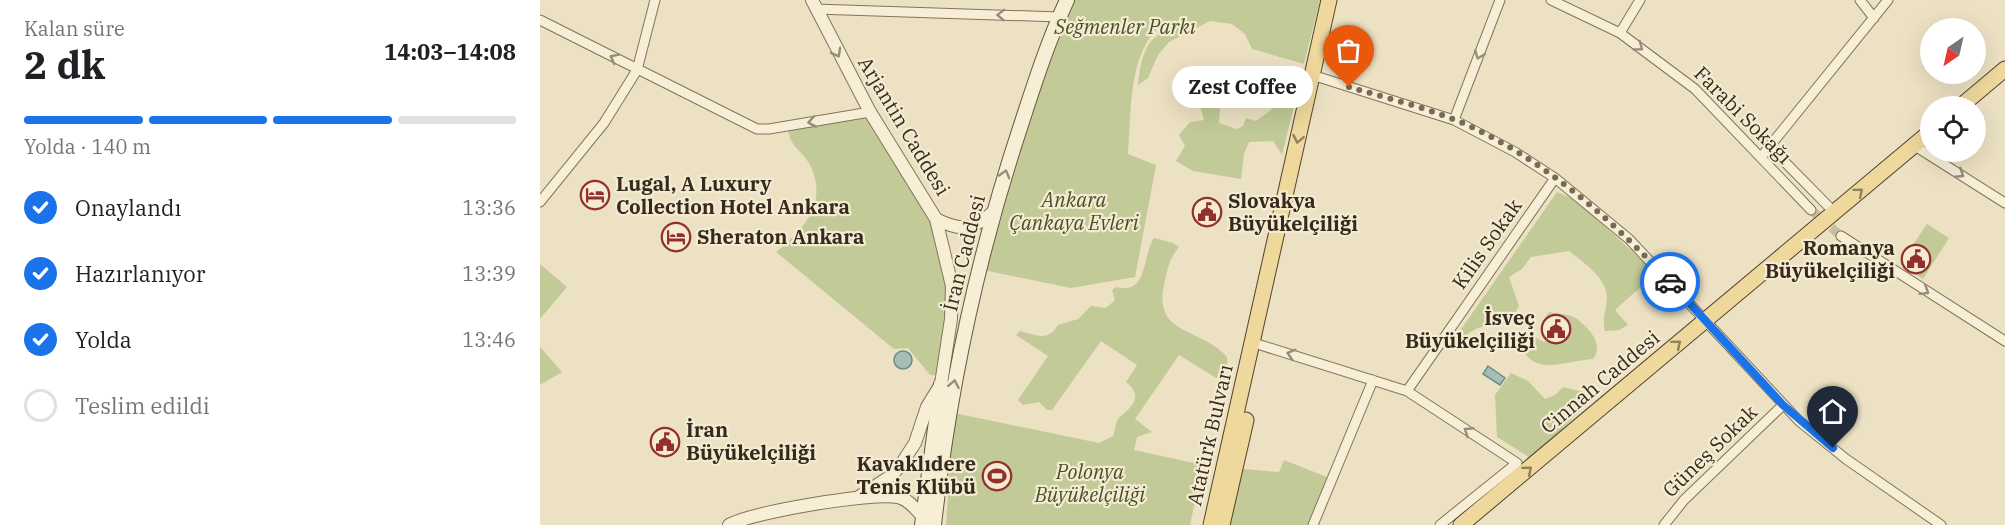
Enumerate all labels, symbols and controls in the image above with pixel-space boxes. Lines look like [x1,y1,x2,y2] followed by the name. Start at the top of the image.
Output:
[997,9,1006,21] one-way arrow
[1053,13,1196,40] park label: Seğmenler Parkı
[24,15,125,42] text: Kalan süre
[1920,18,1986,84] north arrow
[1920,18,1986,162] map controls
[1323,25,1374,87] pin
[1332,34,1365,67] icon: bag
[384,37,516,66] text: 14:03–14:08
[24,39,105,90] text: 2 dk
[1633,40,1644,51] one-way arrow
[830,46,841,57] one-way arrow
[1474,49,1486,60] one-way arrow
[852,51,957,200] street label: Arjantin Caddesi
[609,54,620,66] one-way arrow
[1689,60,1798,169] street label: Farabi Sokağı
[1172,66,1313,108] callout: Zest Coffee
[1188,73,1297,100] text: Zest Coffee
[1920,96,1986,162] button: locate
[808,115,818,128] one-way arrow
[24,133,151,160] text: Yolda · 140 m
[1292,134,1305,144] one-way arrow
[1954,167,1964,179] one-way arrow
[998,169,1010,180] one-way arrow
[616,170,850,220] place label: Lugal, A Luxury Collection Hotel Ankara
[579,179,611,211] hotel icon: Lugal, A Luxury Collection Hotel Ankara
[1009,186,1139,236] park label: Ankara Çankaya Evleri
[1228,187,1358,237] place label: Slovakya Büyükelçiliği
[1852,189,1863,200] one-way arrow
[24,191,57,224] icon: check
[936,192,991,314] street label: İran Caddesi
[75,193,181,222] text: Onaylandı
[1446,193,1528,294] street label: Kilis Sokak
[462,194,516,221] text: 13:36
[1191,196,1223,228] public building icon: Slovakya Büyükelçiliği
[660,221,692,253] hotel icon: Sheraton Ankara
[697,223,865,250] place label: Sheraton Ankara
[1765,234,1895,284] place label: Romanya Büyükelçiliği
[1900,243,1932,275] public building icon: Romanya Büyükelçiliği
[1640,252,1700,312] courier
[24,257,57,290] icon: check
[75,259,205,288] text: Hazırlanıyor
[462,260,516,287] text: 13:39
[1654,266,1687,299] icon: car
[1918,284,1929,295] one-way arrow
[1405,304,1535,354] place label: İsveç Büyükelçiliği
[1540,313,1572,345] public building icon: İsveç Büyükelçiliği
[24,323,57,356] icon: check
[1534,324,1665,439] street label: Cinnah Caddesi
[75,325,132,354] text: Yolda
[462,326,516,353] text: 13:46
[1670,340,1681,351] one-way arrow
[1286,349,1296,361] one-way arrow
[1180,362,1239,508] street label: Atatürk Bulvarı
[947,379,960,389] one-way arrow
[1807,386,1858,448] pin
[75,391,210,420] text: Teslim edildi
[1816,395,1849,428] icon: home
[1656,398,1763,503] street label: Güneş Sokak
[686,416,816,466] place label: İran Büyükelçiliği
[649,426,681,458] public building icon: İran Büyükelçiliği
[1464,427,1475,438] one-way arrow
[856,450,976,500] place label: Kavaklıdere Tenis Klübü
[1034,458,1145,508] park label: Polonya Büyükelçiliği
[981,460,1013,492] sports icon: Kavaklıdere Tenis Klübü
[1521,466,1532,477] one-way arrow

